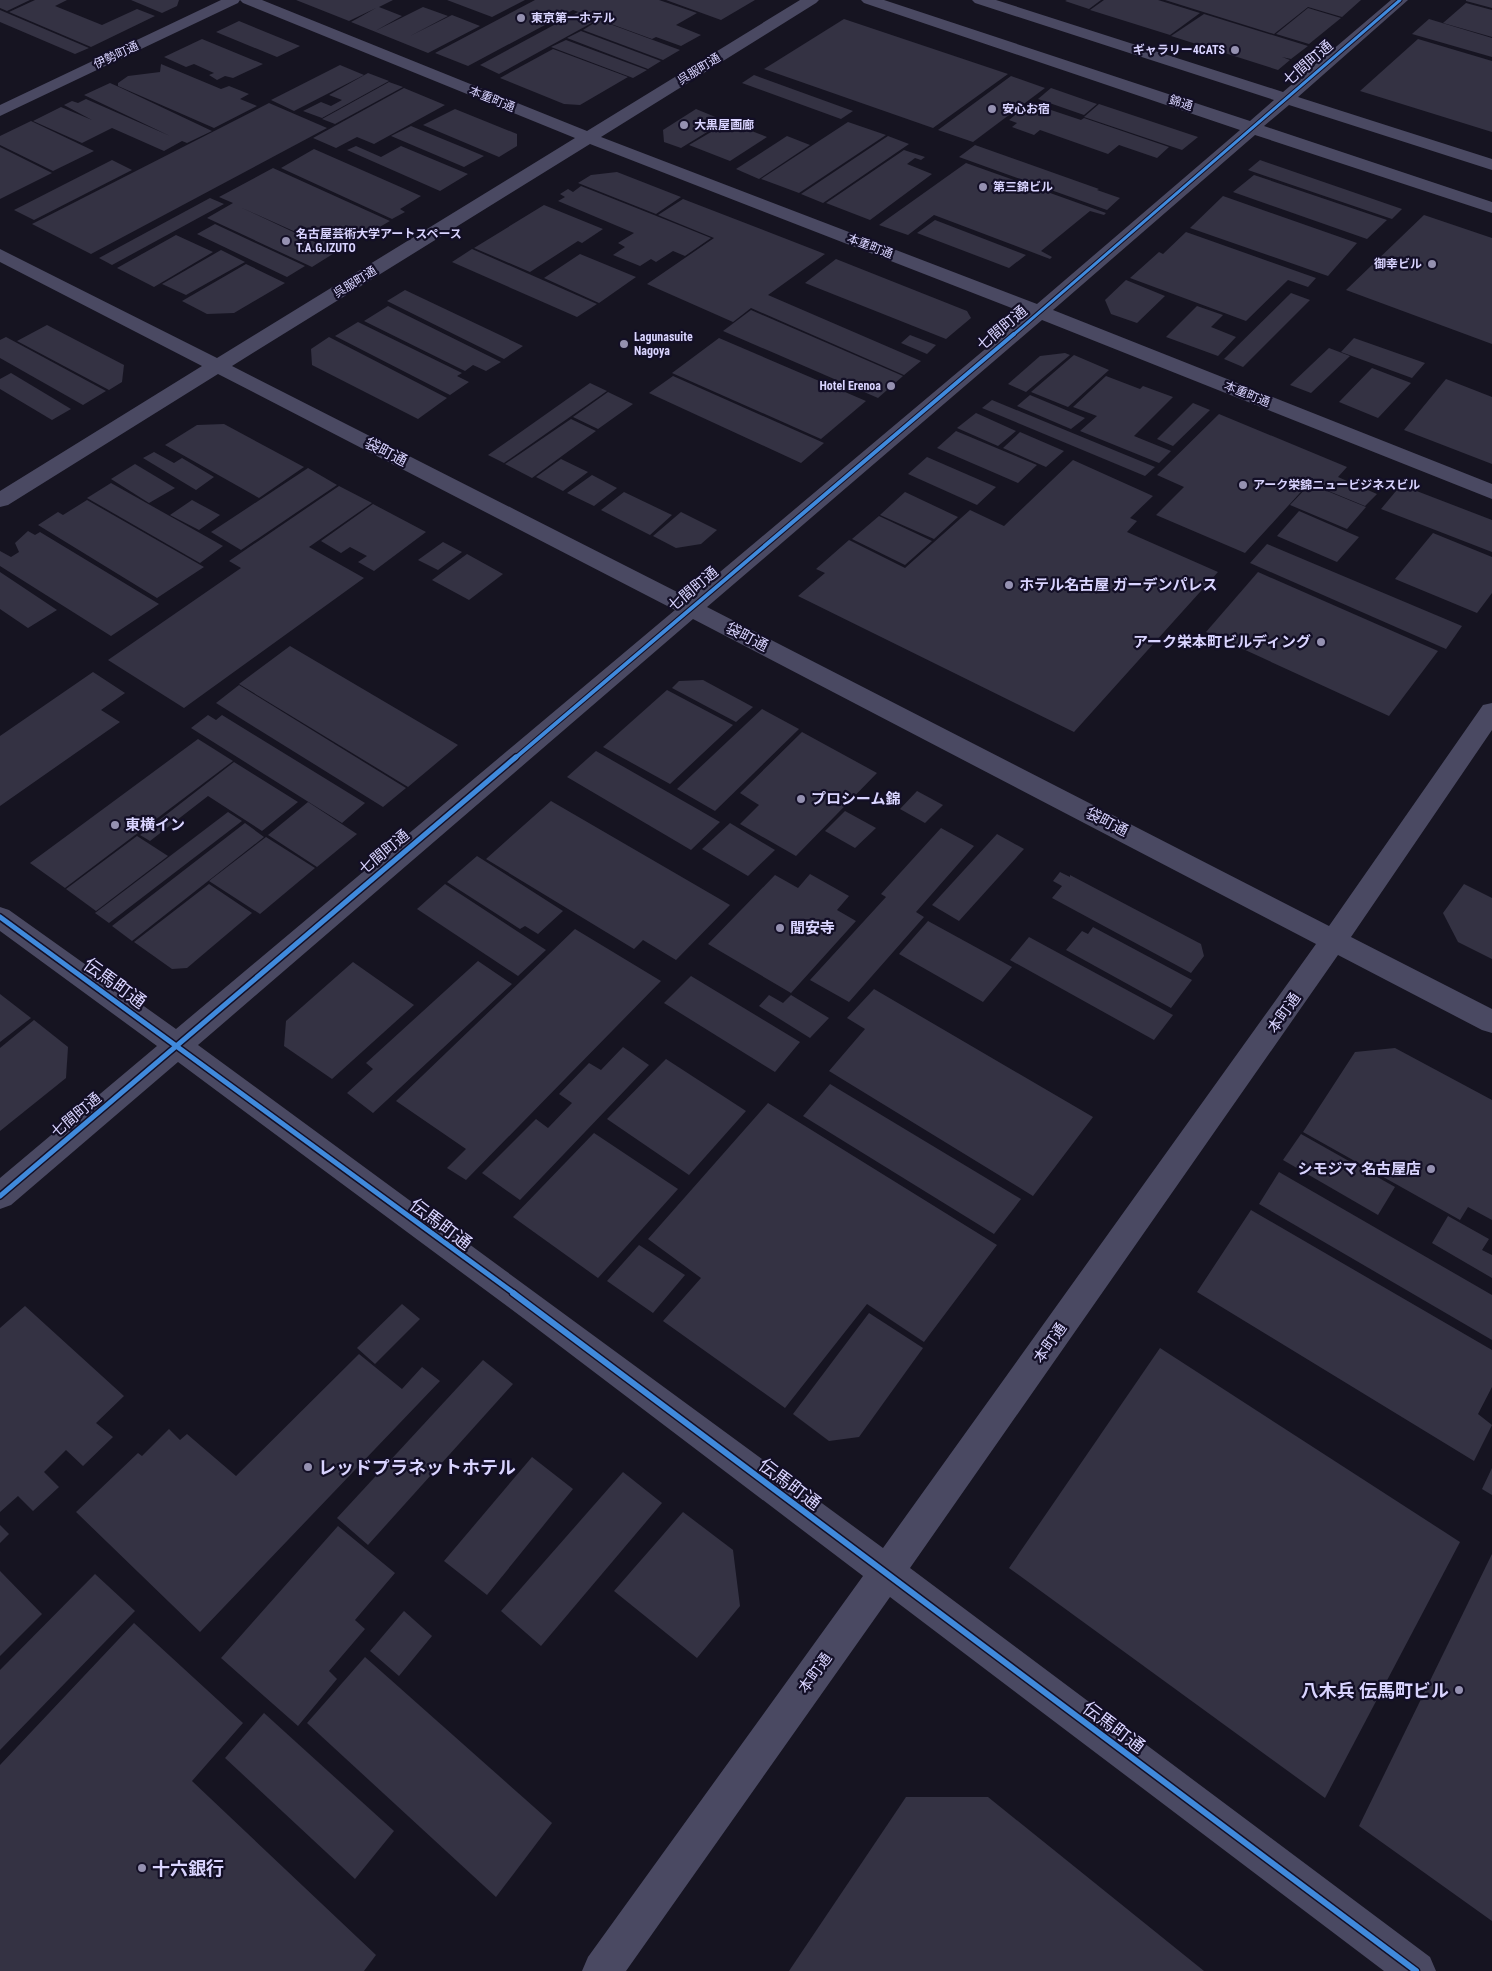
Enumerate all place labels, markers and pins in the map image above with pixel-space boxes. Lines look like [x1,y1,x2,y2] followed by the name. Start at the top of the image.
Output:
[531,11,615,25] place label: 東京第一ホテル
[515,12,527,24] marker: 東京第一ホテル
[1133,43,1226,57] place label: ギャラリー4CATS
[1229,44,1241,56] marker: ギャラリー4CATS
[1002,102,1050,116] place label: 安心お宿
[986,103,998,115] marker: 安心お宿
[694,118,754,132] place label: 大黒屋画廊
[678,119,690,131] marker: 大黒屋画廊
[993,180,1053,194] place label: 第三錦ビル
[977,181,989,193] marker: 第三錦ビル
[296,227,462,255] place label: 名古屋芸術大学アートスペース T.A.G.IZUTO
[280,235,292,247] marker: 名古屋芸術大学アートスペース T.A.G.IZUTO
[1374,257,1422,271] place label: 御幸ビル
[1426,258,1438,270] marker: 御幸ビル
[634,330,693,358] place label: Lagunasuite Nagoya
[618,338,630,350] marker: Lagunasuite Nagoya
[819,379,881,393] place label: Hotel Erenoa
[885,380,897,392] marker: Hotel Erenoa
[1253,478,1420,492] place label: アーク栄錦ニュービジネスビル
[1237,479,1249,491] marker: アーク栄錦ニュービジネスビル
[1019,576,1217,594] place label: ホテル名古屋 ガーデンパレス
[1003,579,1015,591] marker: ホテル名古屋 ガーデンパレス
[1133,633,1311,651] place label: アーク栄本町ビルディング
[1315,636,1327,648] marker: アーク栄本町ビルディング
[811,790,901,808] place label: プロシーム錦
[795,793,807,805] marker: プロシーム錦
[125,816,185,834] place label: 東横イン
[109,819,121,831] marker: 東横イン
[790,919,835,937] place label: 聞安寺
[774,922,786,934] marker: 聞安寺
[1298,1160,1421,1178] place label: シモジマ 名古屋店
[1425,1163,1437,1175] marker: シモジマ 名古屋店
[318,1457,516,1478] place label: レッドプラネットホテル
[302,1461,314,1473] marker: レッドプラネットホテル
[1301,1680,1449,1701] place label: 八木兵 伝馬町ビル
[1453,1684,1465,1696] marker: 八木兵 伝馬町ビル
[152,1858,224,1879] place label: 十六銀行
[136,1862,148,1874] marker: 十六銀行

